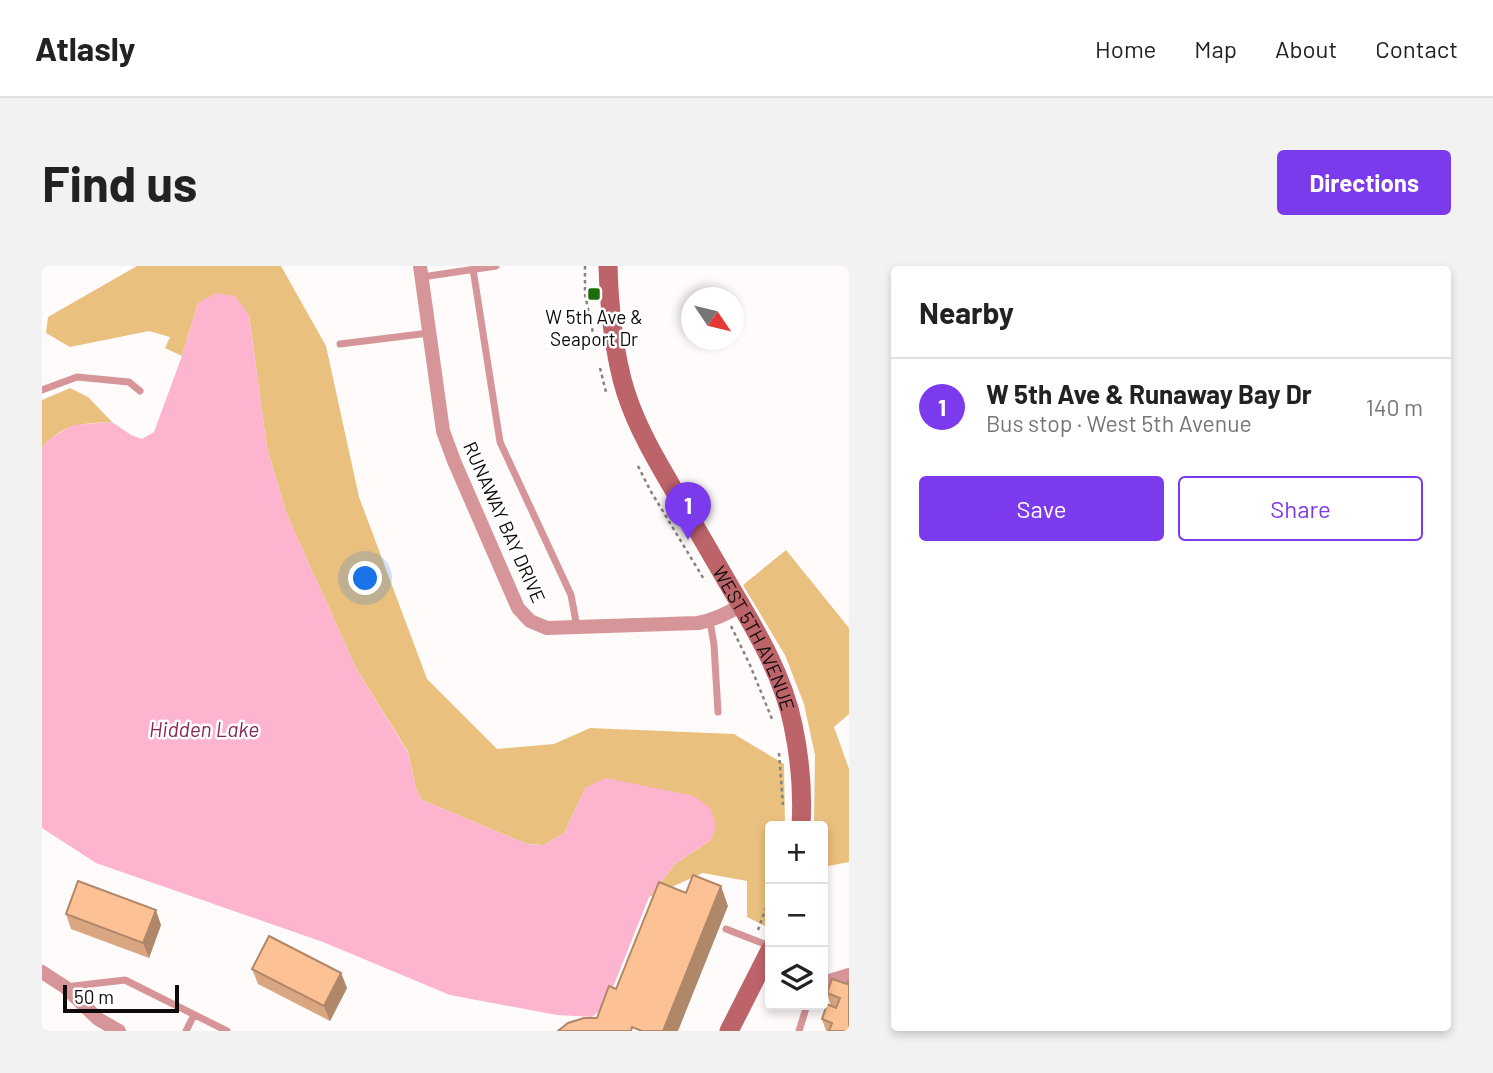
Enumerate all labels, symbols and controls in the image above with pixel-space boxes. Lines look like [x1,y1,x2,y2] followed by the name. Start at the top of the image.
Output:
[35,28,135,68] text: Atlasly
[1095,34,1156,63] text: Home
[1194,34,1237,63] text: Map
[1275,34,1337,63] text: About
[1375,34,1458,63] text: Contact
[1277,150,1451,215] button: Directions
[42,153,197,212] text: Find us
[586,286,602,302] marker: W 5th Ave & Seaport Dr
[681,287,744,350] north arrow
[919,294,1014,330] text: Nearby
[545,305,643,350] place label: W 5th Ave & Seaport Dr
[986,378,1312,409] text: W 5th Ave & Runaway Bay Dr
[938,393,946,421] text: 1
[1366,393,1423,421] text: 140 m
[986,409,1252,437] text: Bus stop · West 5th Avenue
[459,438,551,606] street label: RUNAWAY BAY DRIVE
[919,476,1164,541] button: Save
[1178,476,1423,541] button: Share
[665,482,711,540] pin: 1
[348,561,382,595] your location
[709,561,800,713] street label: WEST 5TH AVENUE
[149,716,259,741] water label: Hidden Lake
[765,821,828,1010] map controls
[765,821,828,884] button: +
[765,884,828,947] button: −
[765,947,828,1010] button: layers
[63,982,178,1014] scale bar
[74,985,114,1008] text: 50 m

